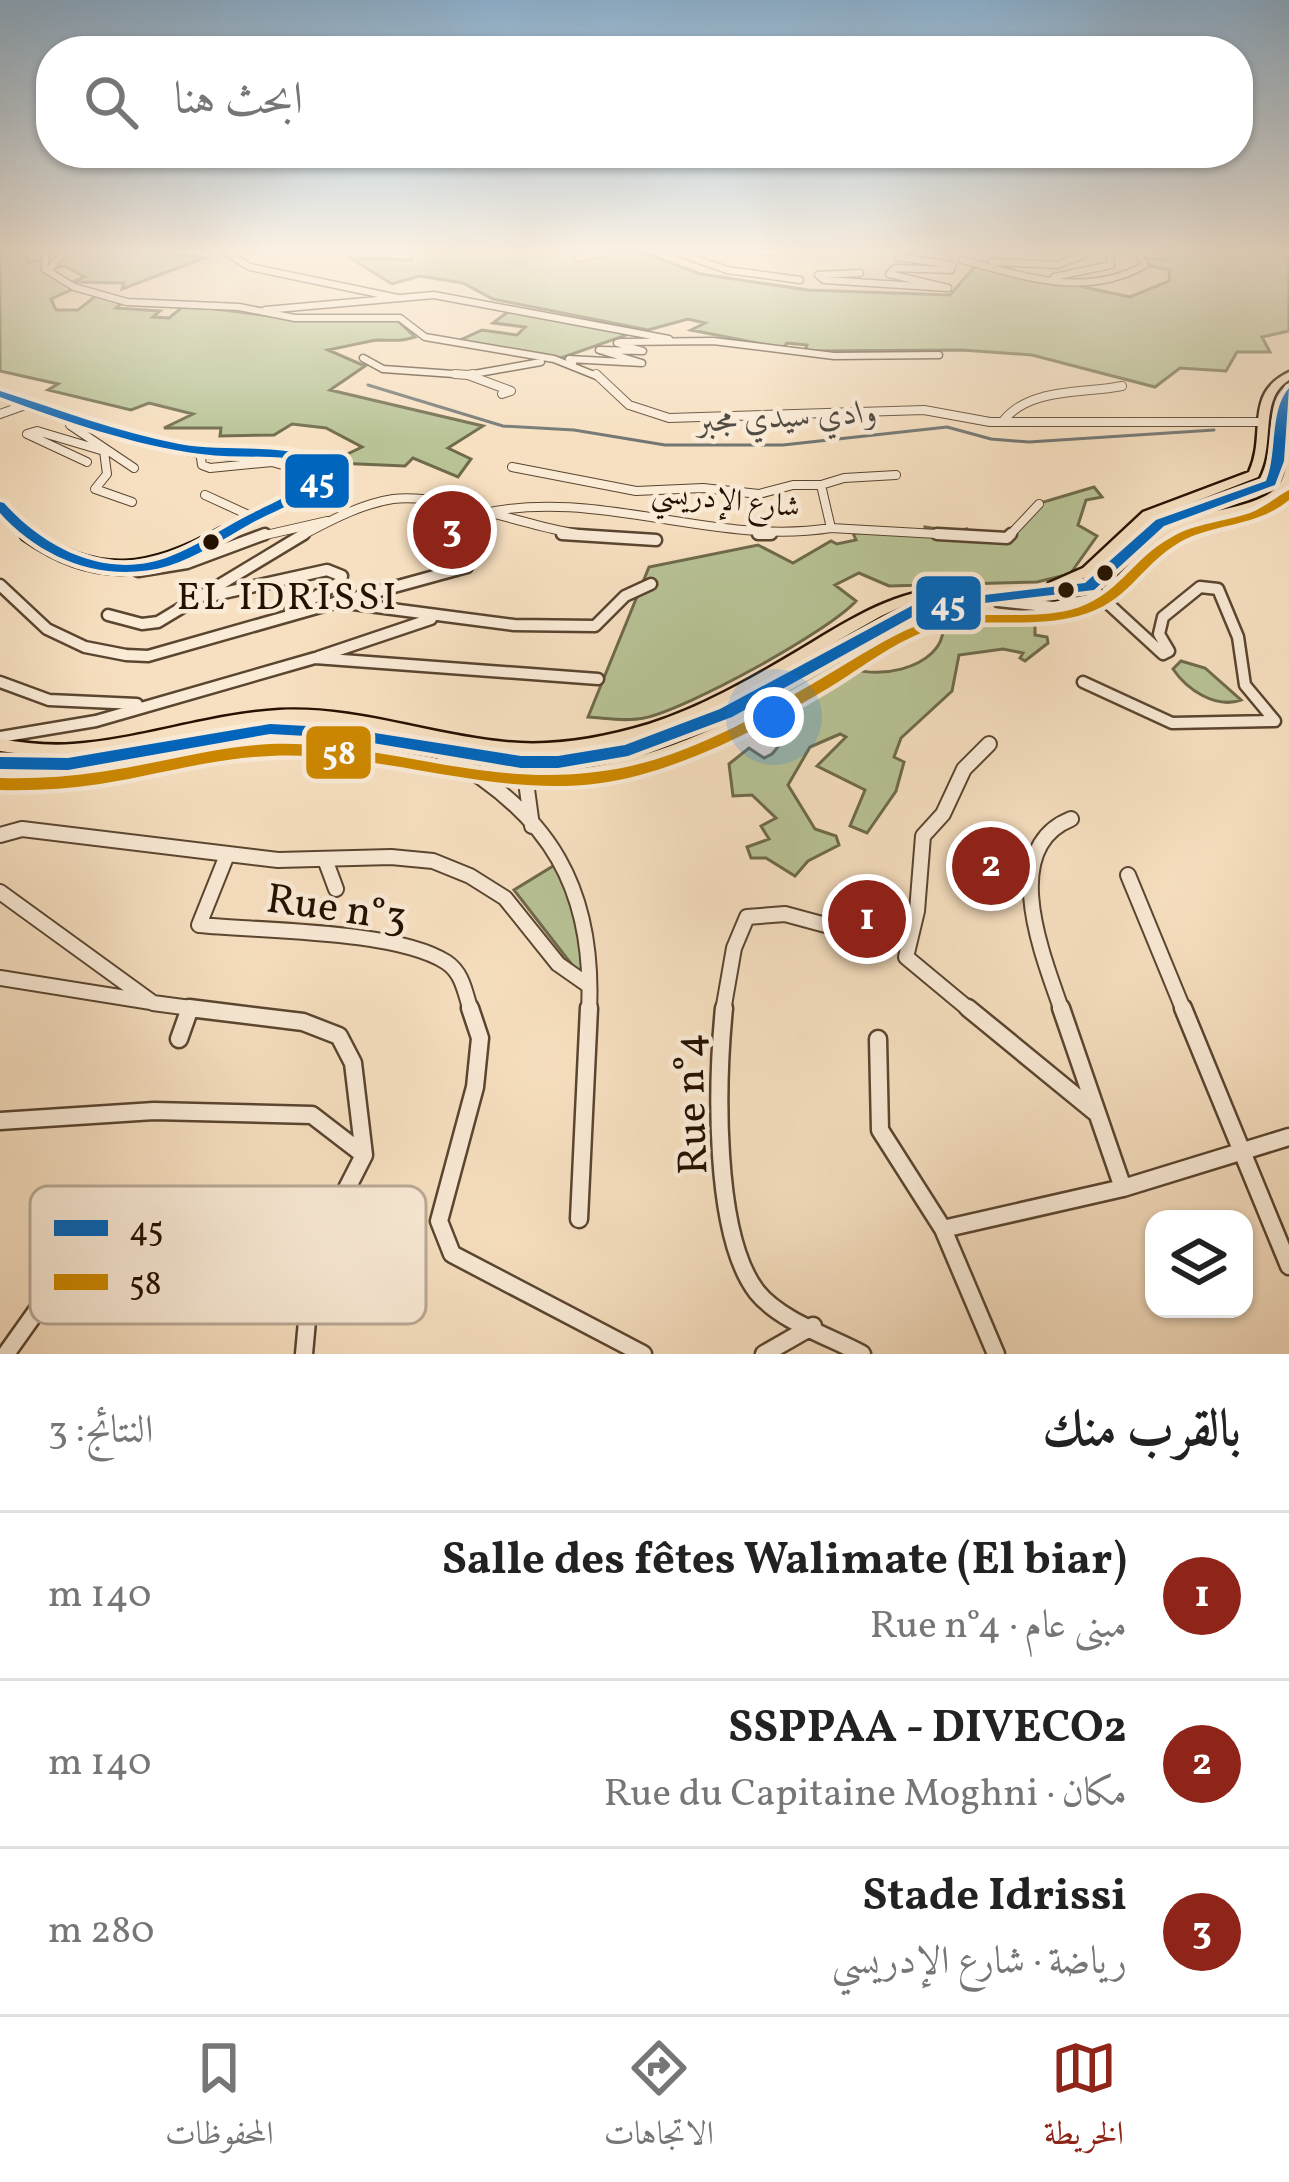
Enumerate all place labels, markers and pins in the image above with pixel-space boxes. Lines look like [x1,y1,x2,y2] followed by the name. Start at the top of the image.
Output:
[413,485,491,575] pin: 3
[200,531,222,553] unlabelled marker
[1094,562,1116,584] unlabelled marker
[1055,579,1077,601] unlabelled marker
[952,821,1030,911] pin: 2
[828,874,906,964] pin: 1

